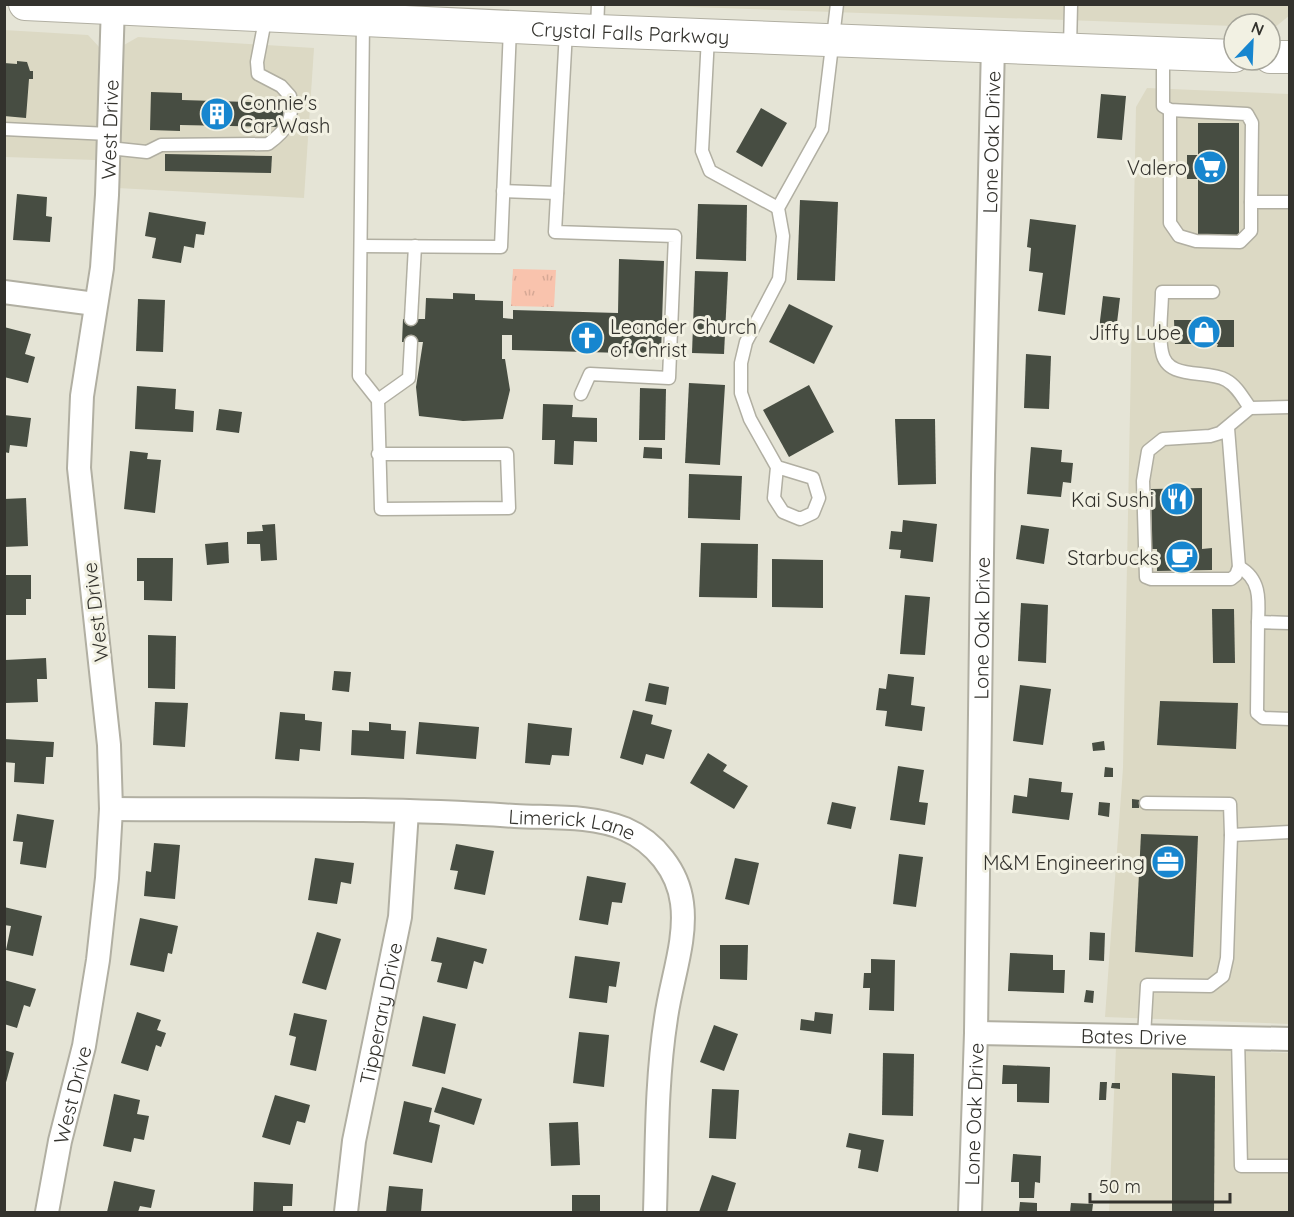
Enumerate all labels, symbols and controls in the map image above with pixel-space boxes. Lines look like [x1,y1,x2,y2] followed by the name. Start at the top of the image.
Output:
[1222,12,1282,72] north arrow
[531,15,730,49] street label: Crystal Falls Parkway
[1249,17,1267,40] text: N
[977,71,1005,214] street label: Lone Oak Drive
[95,79,123,180] street label: West Drive
[240,90,330,138] place label: Connie's Car Wash
[199,96,235,132] building icon: Connie's Car Wash
[1192,149,1228,185] supermarket icon: Valero
[1127,155,1187,180] place label: Valero
[610,314,757,362] place label: Leander Church of Christ
[1186,314,1222,350] shop icon: Jiffy Lube
[569,320,605,356] church icon: Leander Church of Christ
[1089,320,1181,345] place label: Jiffy Lube
[1159,481,1195,517] restaurant icon: Kai Sushi
[1071,487,1154,512] place label: Kai Sushi
[1164,539,1200,575] cafe icon: Starbucks
[1067,545,1159,570] place label: Starbucks
[968,557,994,700] street label: Lone Oak Drive
[76,561,114,663] street label: West Drive
[508,803,640,845] street label: Limerick Lane
[1150,844,1186,880] office icon: M&M Engineering
[983,850,1145,875] place label: M&M Engineering
[354,940,407,1086] street label: Tipperary Drive
[1081,1023,1187,1050] street label: Bates Drive
[958,1042,988,1186] street label: Lone Oak Drive
[47,1043,96,1146] street label: West Drive
[1090,1166,1230,1204] scale bar
[1099,1175,1141,1198] text: 50 m

